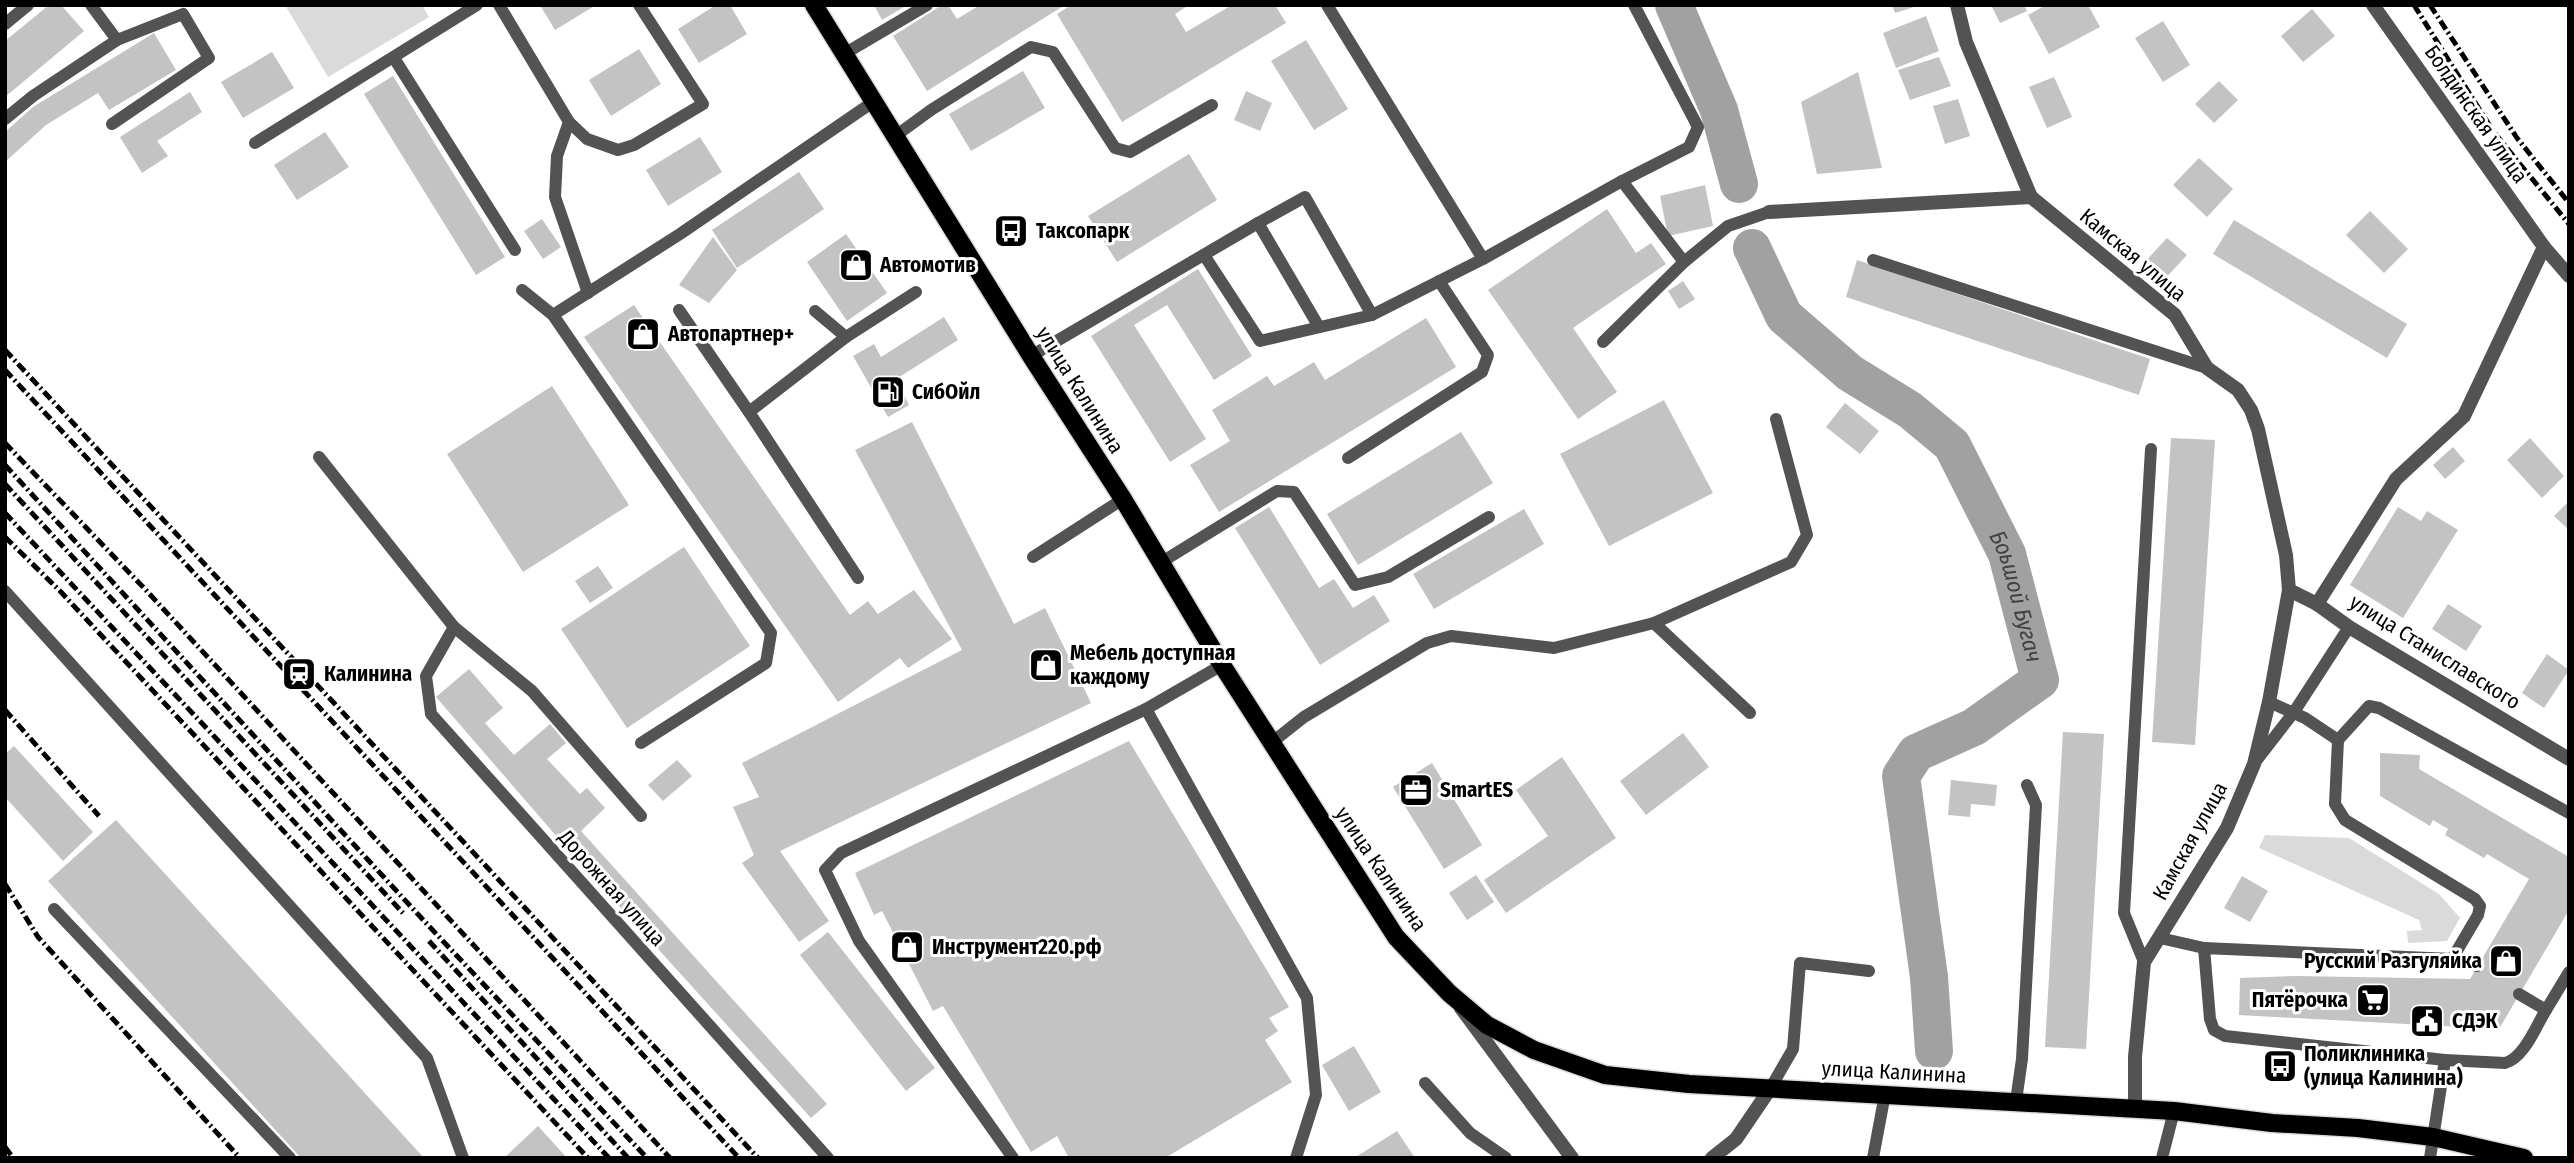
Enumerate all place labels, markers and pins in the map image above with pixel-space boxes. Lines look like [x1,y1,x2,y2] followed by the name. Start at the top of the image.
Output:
[992,212,1030,250] bus stop icon: Таксопарк
[1036,218,1130,244] place label: Таксопарк
[837,246,875,284] shop icon: Автомотив
[879,252,976,278] place label: Автомотив
[624,315,662,353] shop icon: Автопартнер+
[667,321,794,347] place label: Автопартнер+
[869,373,907,411] fuel station icon: СибОйл
[912,379,980,405] place label: СибОйл
[1070,640,1236,690] place label: Мебель доступная каждому
[1027,646,1065,684] shop icon: Мебель доступная каждому
[280,655,318,693] station icon: Калинина
[324,661,412,687] place label: Калинина
[1397,771,1435,809] office icon: SmartES
[1440,777,1513,803] place label: SmartES
[888,928,926,966] shop icon: Инструмент220.рф
[932,934,1101,960] place label: Инструмент220.рф
[2487,942,2525,980] shop icon: Русский Разгуляйка
[2304,948,2482,974] place label: Русский Разгуляйка
[2354,981,2392,1019] supermarket icon: Пятёрочка
[2252,987,2348,1013] place label: Пятёрочка
[2408,1002,2446,1040] public building icon: СДЭК
[2452,1008,2499,1034] place label: СДЭК
[2304,1041,2463,1091] place label: Поликлиника (улица Калинина)
[2261,1047,2299,1085] bus stop icon: Поликлиника (улица Калинина)

